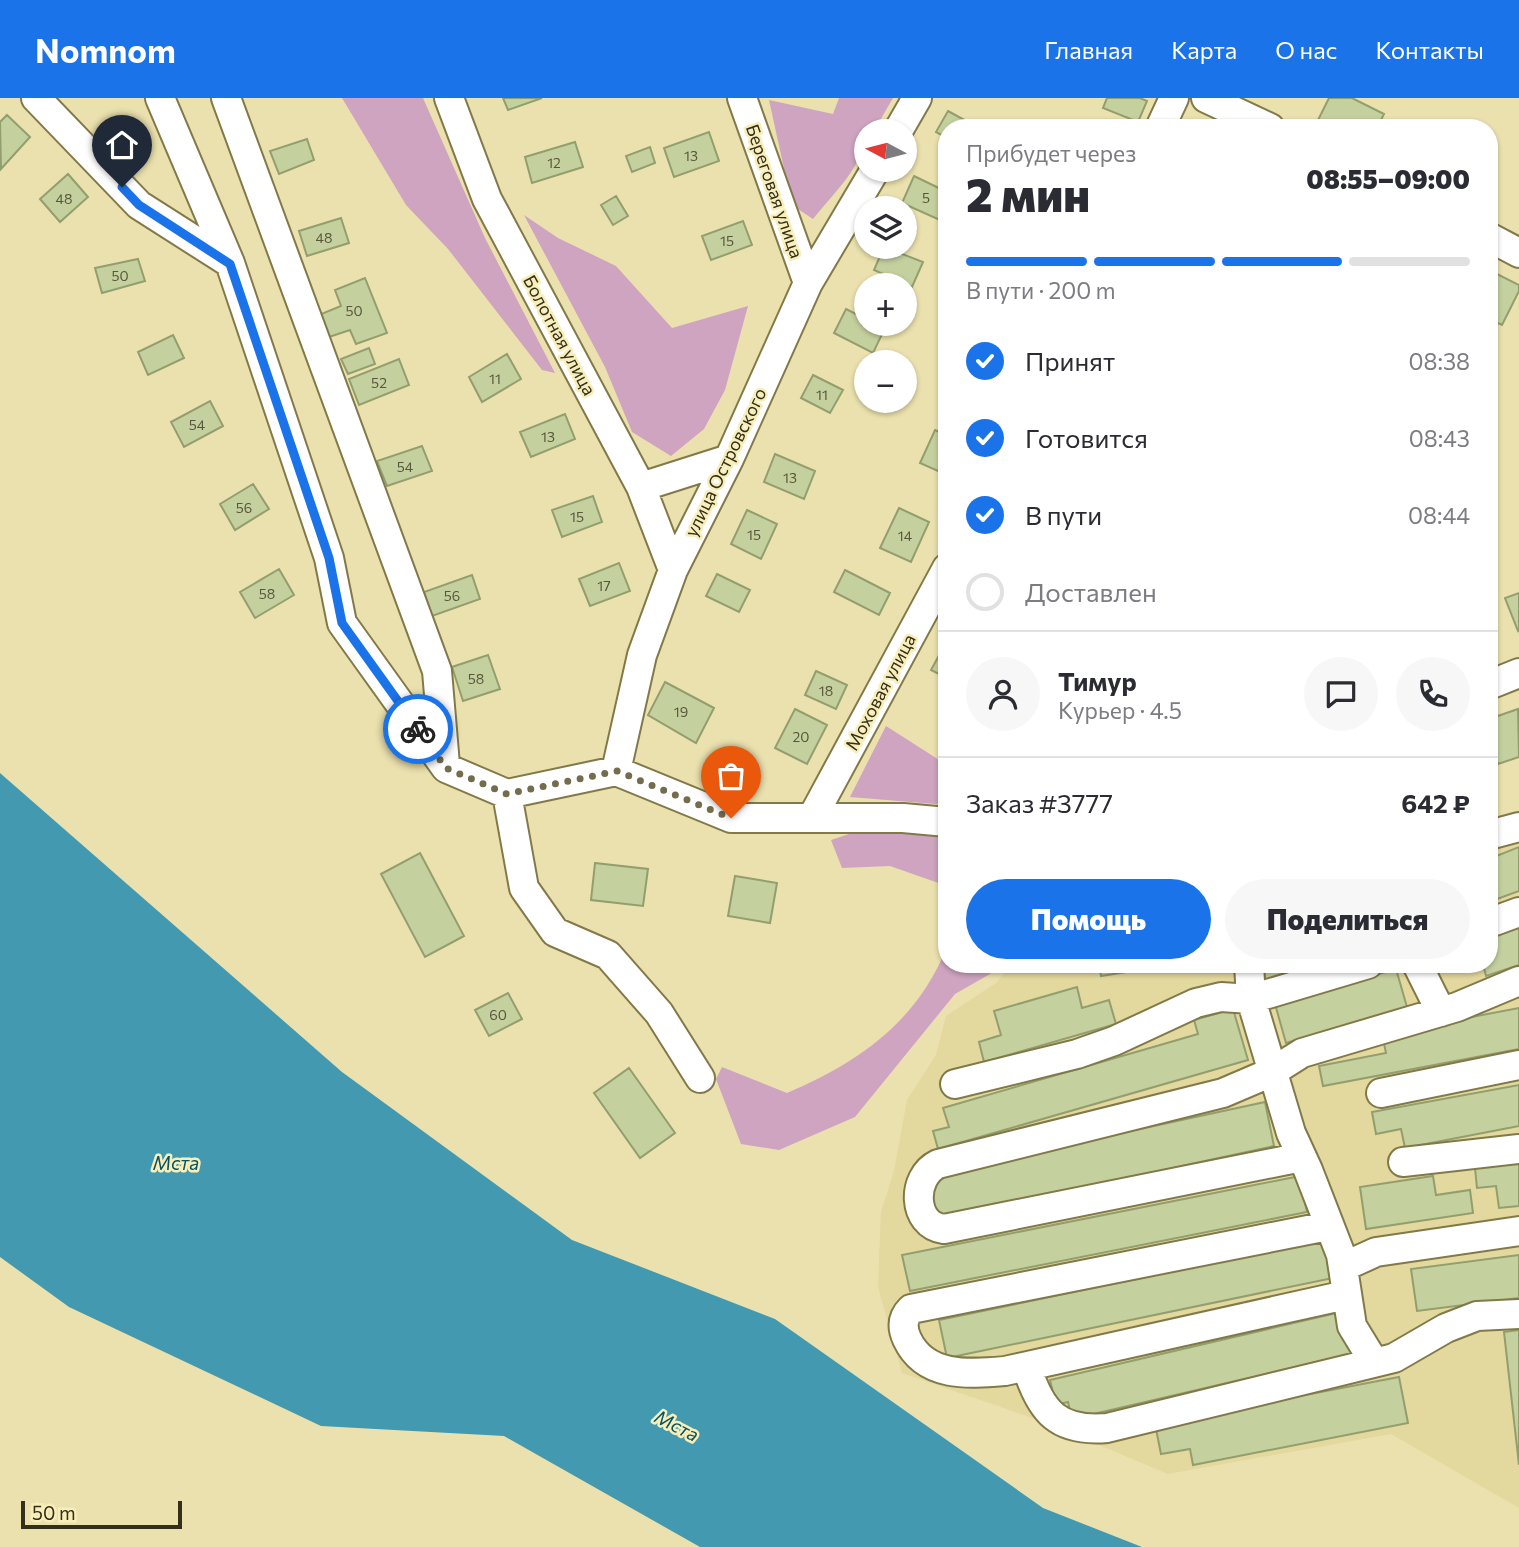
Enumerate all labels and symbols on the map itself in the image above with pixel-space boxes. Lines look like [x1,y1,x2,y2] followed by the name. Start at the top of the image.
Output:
[92,115,152,187] pin
[854,119,917,182] north arrow
[742,121,808,261] street label: Береговая улица
[684,147,698,164] house number: 13
[547,154,561,171] house number: 12
[922,189,930,206] house number: 5
[56,190,72,207] house number: 48
[316,229,332,246] house number: 48
[720,232,734,249] house number: 15
[111,267,129,284] house number: 50
[519,271,601,399] street label: Болотная улица
[345,302,363,319] house number: 50
[489,370,501,387] house number: 11
[371,374,387,391] house number: 52
[679,384,771,540] street label: улица Островского
[816,386,828,403] house number: 11
[189,416,206,433] house number: 54
[541,428,555,445] house number: 13
[397,458,414,475] house number: 54
[783,469,797,486] house number: 13
[236,499,252,516] house number: 56
[570,508,584,525] house number: 15
[747,526,761,543] house number: 15
[898,527,913,544] house number: 14
[597,577,611,594] house number: 17
[259,585,275,602] house number: 58
[444,587,460,604] house number: 56
[840,630,920,754] street label: Моховая улица
[468,670,484,687] house number: 58
[819,682,833,699] house number: 18
[383,694,453,764] courier
[674,703,688,720] house number: 19
[793,728,809,745] house number: 20
[701,746,761,818] pin
[489,1006,507,1023] house number: 60
[153,1151,199,1174] water label: Мста
[651,1404,703,1446] water label: Мста
[21,1498,182,1530] scale bar

